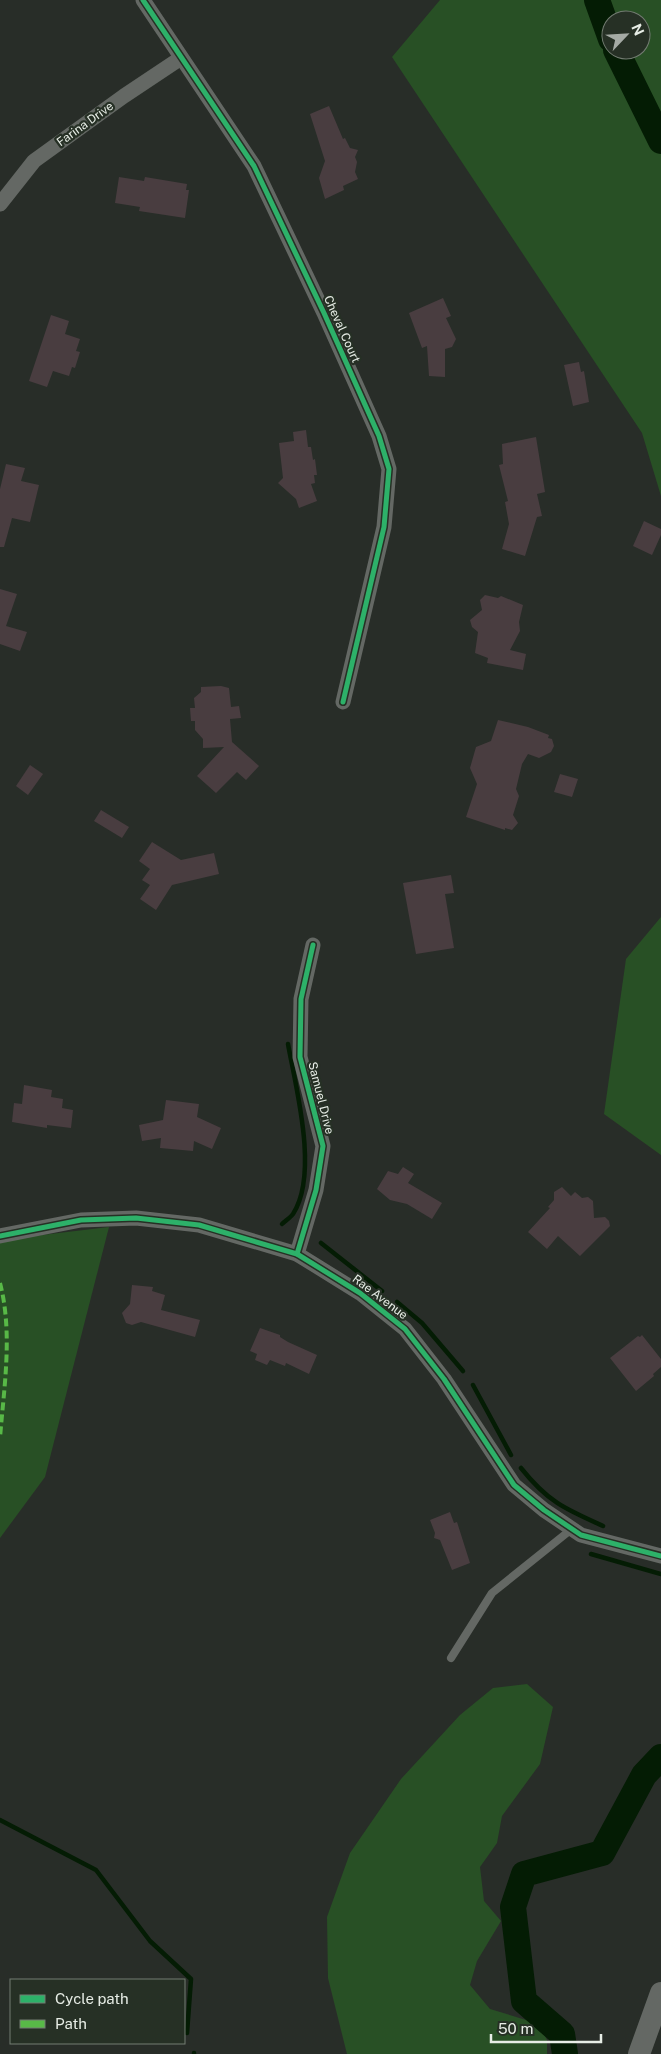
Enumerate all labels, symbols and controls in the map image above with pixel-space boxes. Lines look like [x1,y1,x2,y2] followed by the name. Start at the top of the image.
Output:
[601,10,651,60] north arrow
[628,21,647,38] text: N
[54,99,116,149] street label: Farina Drive
[321,293,363,365] street label: Cheval Court
[305,1060,337,1136] street label: Samuel Drive
[350,1272,411,1322] street label: Rae Avenue
[10,1979,185,2044] legend
[55,1990,129,2007] text: Cycle path
[491,2012,601,2044] scale bar
[55,2015,87,2032] text: Path
[498,2020,533,2037] text: 50 m

